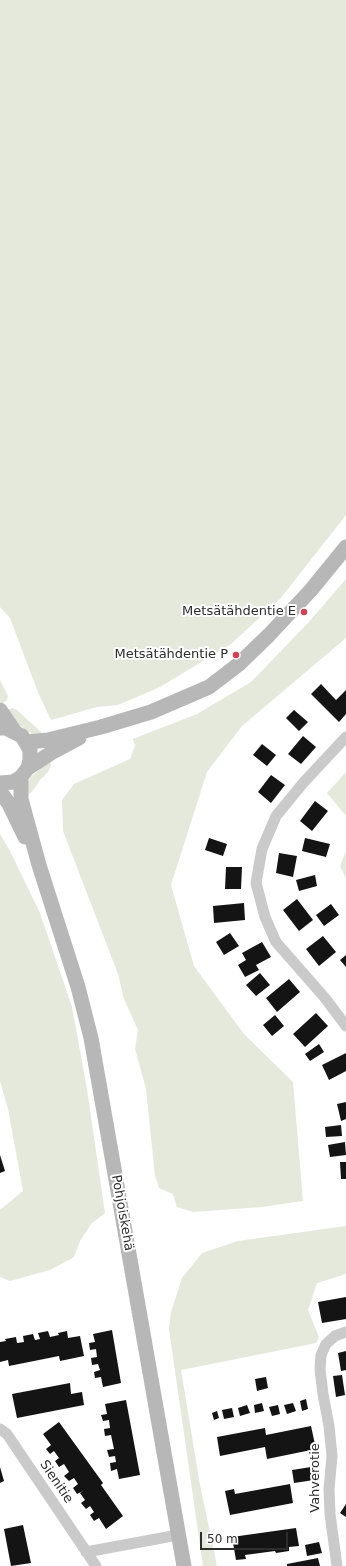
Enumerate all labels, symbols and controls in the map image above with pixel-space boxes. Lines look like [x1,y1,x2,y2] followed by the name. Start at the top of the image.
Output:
[182,604,296,620] place label: Metsätähdentie E
[299,607,309,617] marker: Metsätähdentie E
[114,647,228,663] place label: Metsätähdentie P
[231,650,241,660] marker: Metsätähdentie P
[108,1174,136,1252] street label: Pohjoiskehä
[308,1443,324,1513] street label: Vahverotie
[36,1458,76,1506] street label: Sienitie
[202,1524,290,1550] scale bar
[207,1532,238,1546] text: 50 m

